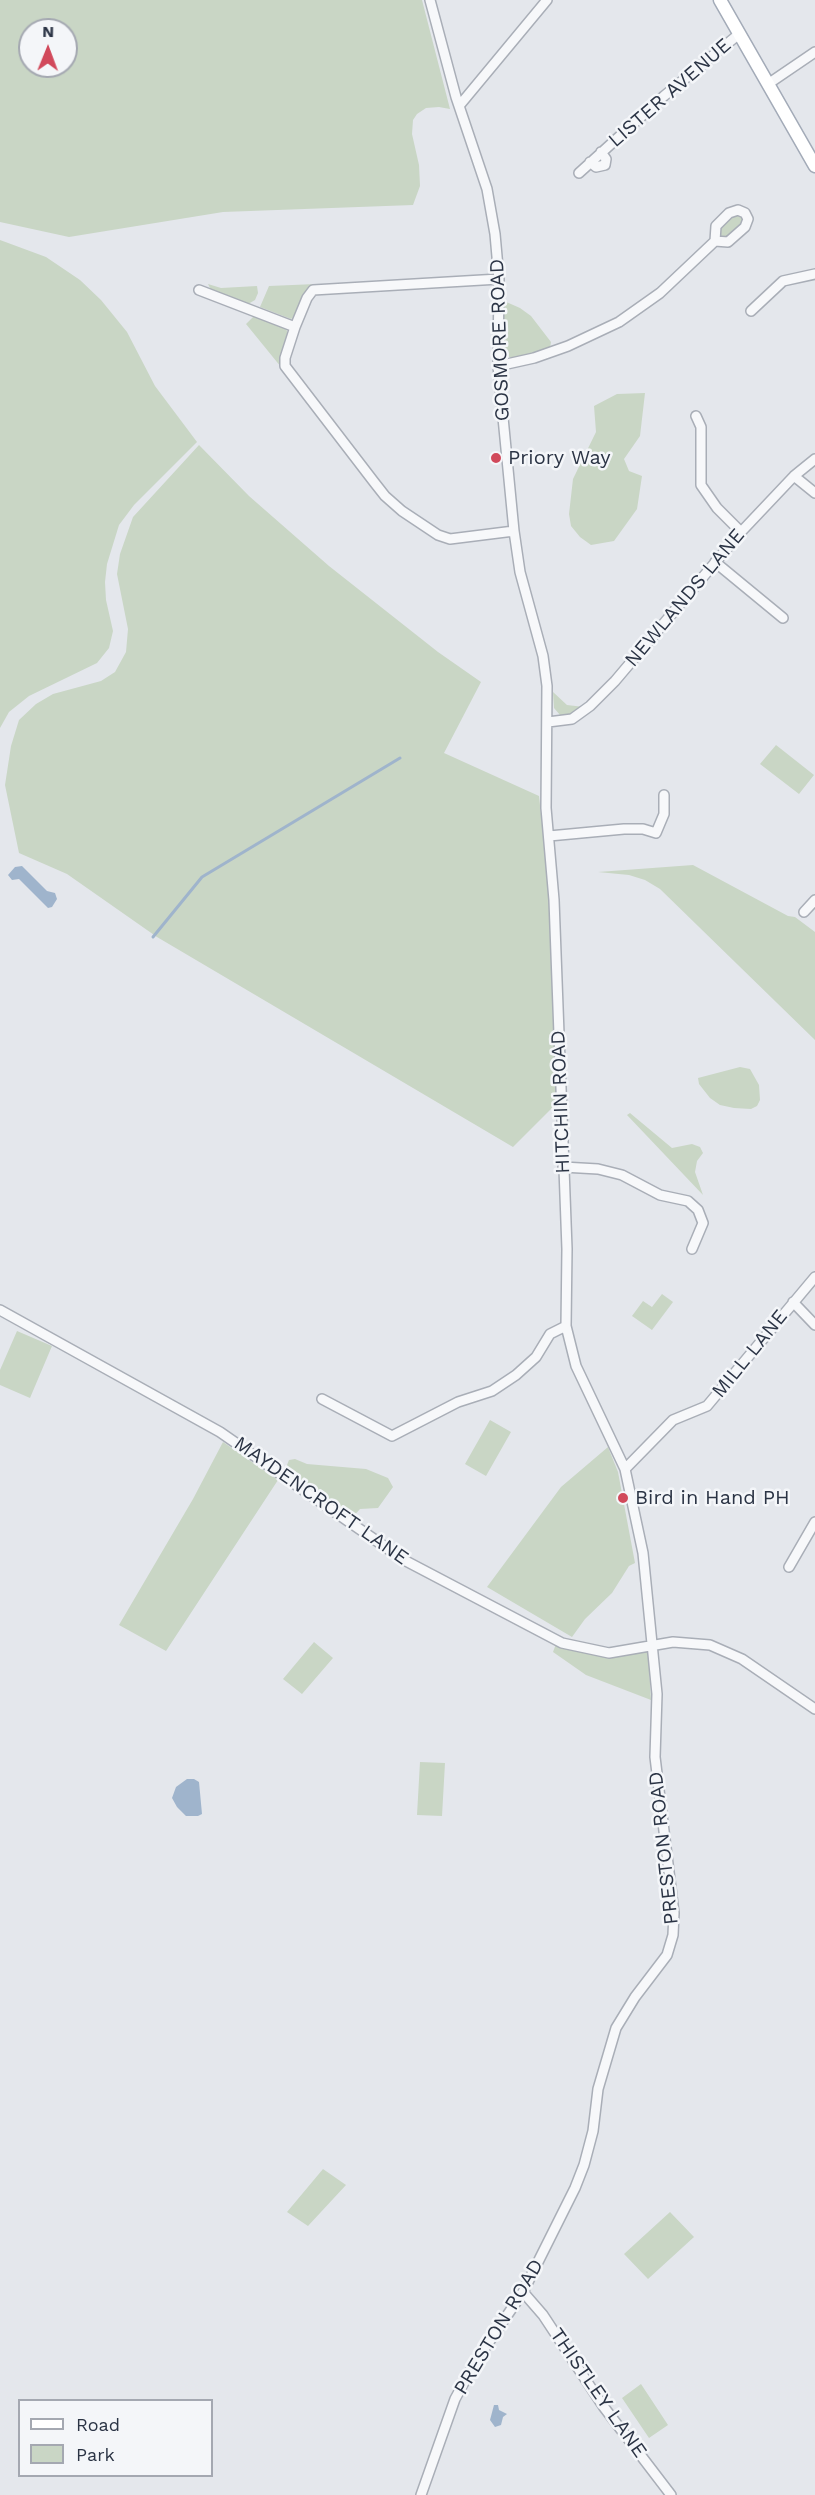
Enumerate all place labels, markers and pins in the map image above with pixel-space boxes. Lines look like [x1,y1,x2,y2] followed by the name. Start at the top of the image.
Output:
[508,446,610,470] place label: Priory Way
[489,451,503,465] marker: Priory Way
[635,1486,790,1510] place label: Bird in Hand PH
[616,1491,630,1505] marker: Bird in Hand PH

